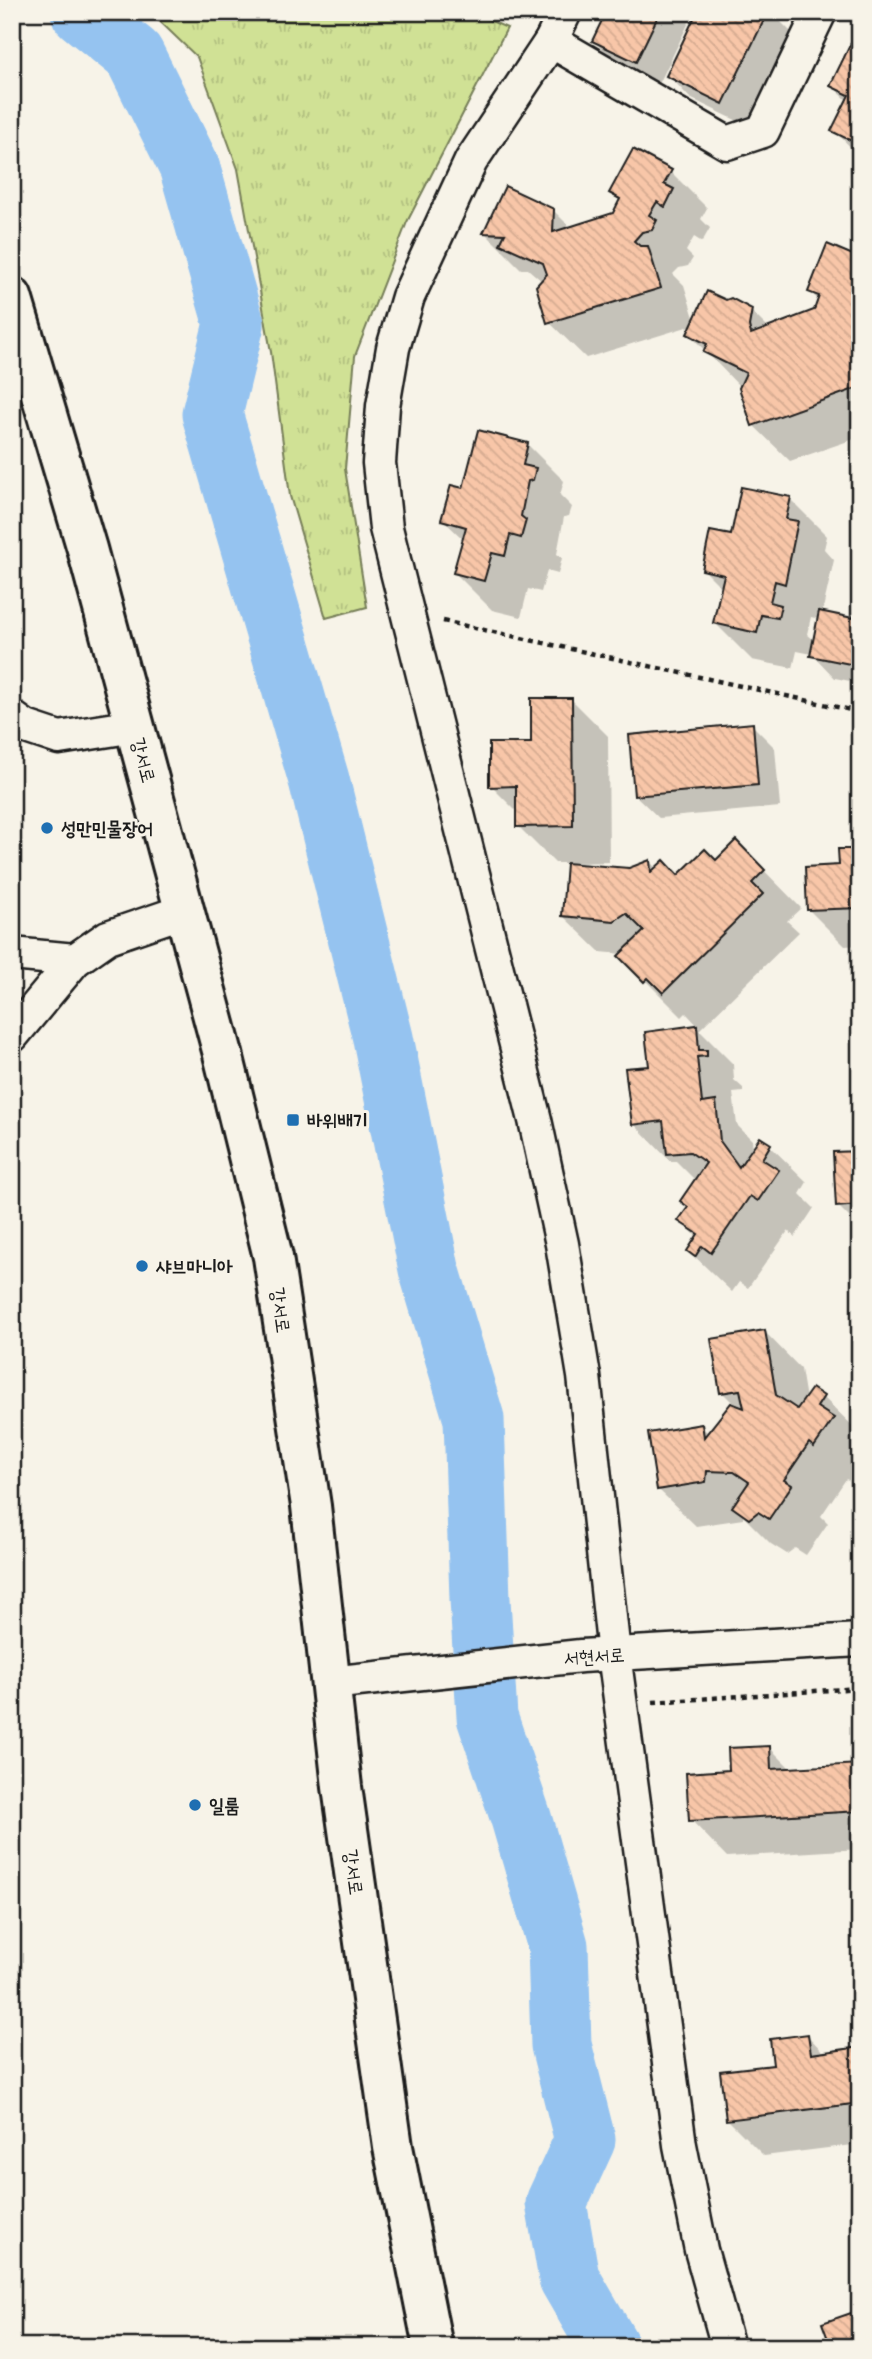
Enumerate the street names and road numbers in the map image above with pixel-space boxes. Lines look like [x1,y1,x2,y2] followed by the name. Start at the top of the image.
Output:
[126,734,162,786] street label: 강서로
[265,1285,297,1335] street label: 강서로
[563,1641,625,1671] street label: 서현서로
[338,1847,370,1897] street label: 강서로

